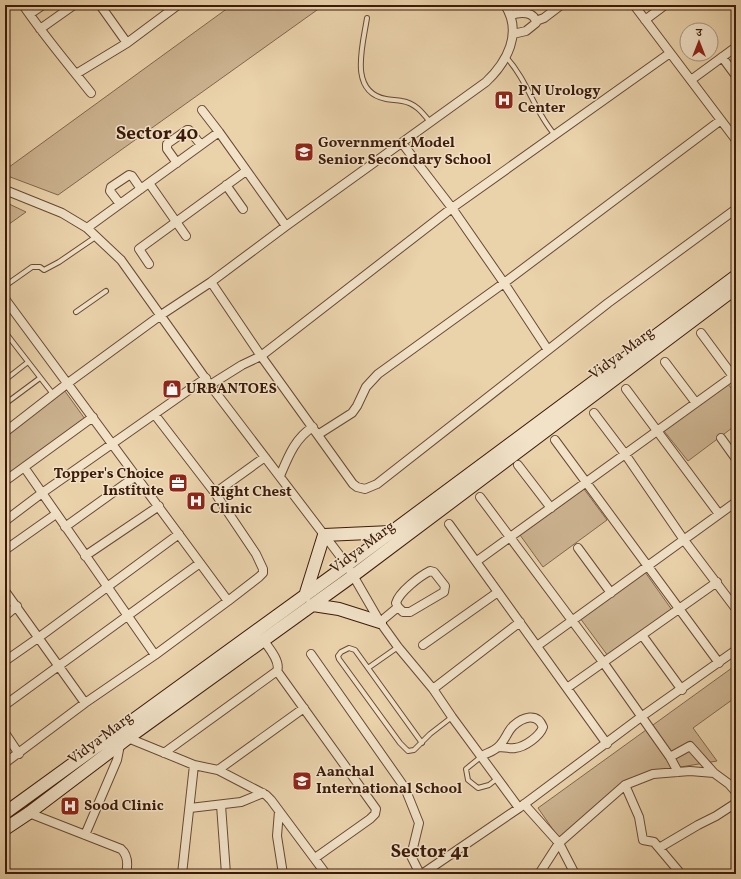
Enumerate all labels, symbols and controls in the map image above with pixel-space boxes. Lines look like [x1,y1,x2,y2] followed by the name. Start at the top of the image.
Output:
[679,22,719,62] north arrow
[695,26,703,41] text: उ
[518,81,601,119] place label: P N Urology Center
[493,89,515,111] hospital icon: P N Urology Center
[116,121,199,147] district label: Sector 40
[318,133,491,171] place label: Government Model Senior Secondary School
[293,141,315,163] school or university icon: Government Model Senior Secondary School
[585,322,659,385] street label: Vidya Marg
[161,378,183,400] shop icon: URBANTOES
[186,379,277,400] place label: URBANTOES
[54,464,164,502] place label: Topper's Choice Institute
[167,472,189,494] office icon: Topper's Choice Institute
[210,482,292,520] place label: Right Chest Clinic
[185,490,207,512] hospital icon: Right Chest Clinic
[326,516,400,579] street label: Vidya Marg
[64,707,138,770] street label: Vidya Marg
[316,762,462,800] place label: Aanchal International School
[291,770,313,792] school or university icon: Aanchal International School
[59,795,81,817] hospital icon: Sood Clinic
[84,796,164,817] place label: Sood Clinic
[391,839,469,865] district label: Sector 41

